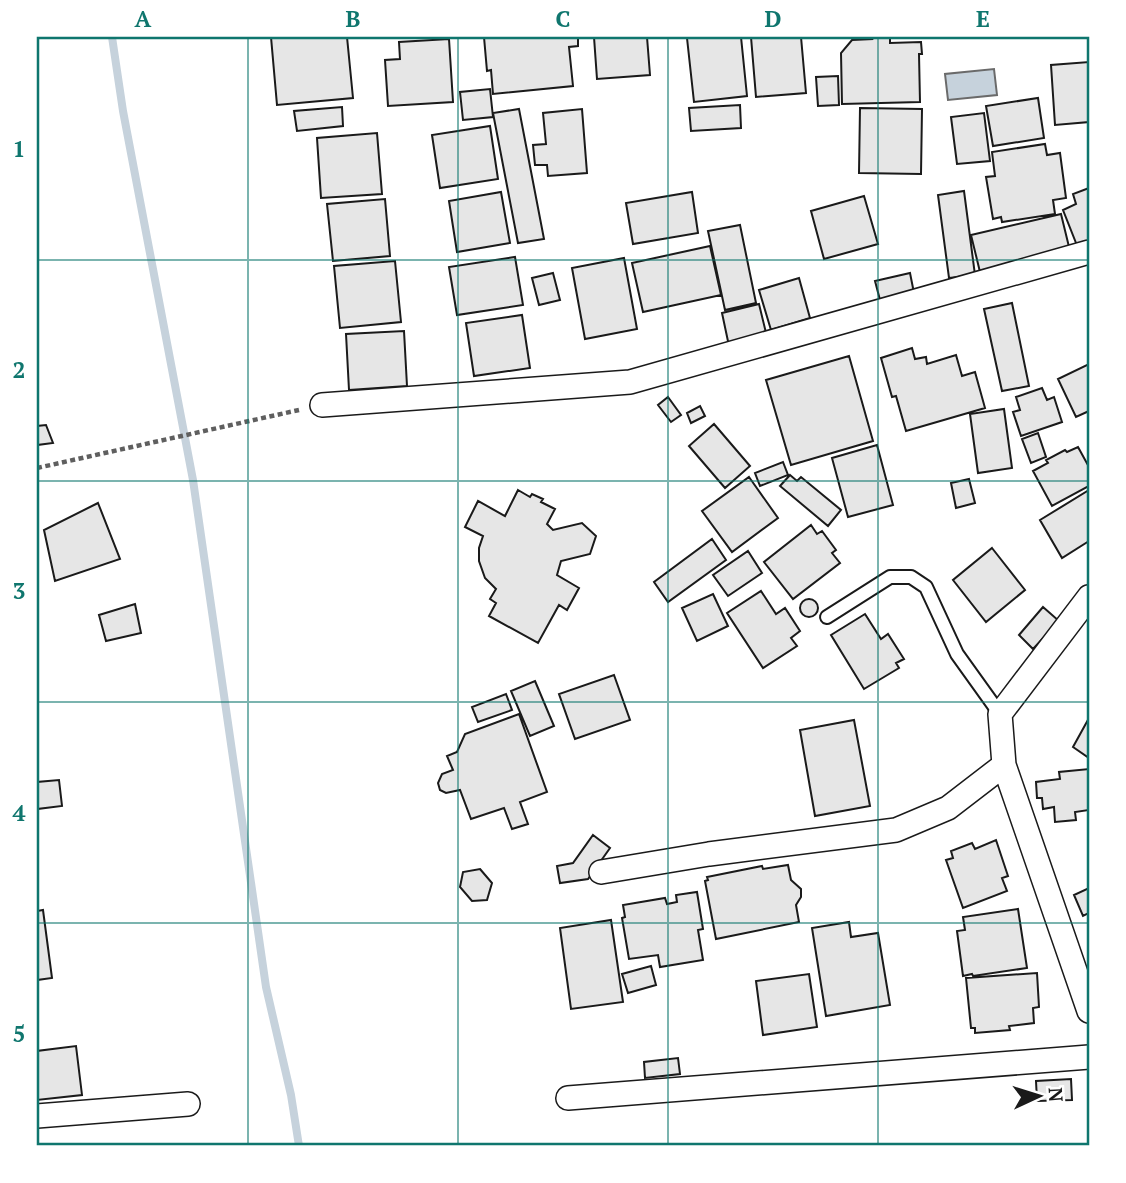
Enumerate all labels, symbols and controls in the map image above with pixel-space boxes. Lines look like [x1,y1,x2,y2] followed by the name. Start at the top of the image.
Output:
[135,3,152,34] text: A
[346,3,361,34] text: B
[556,3,571,34] text: C
[765,3,782,34] text: D
[976,3,990,34] text: E
[13,133,26,164] text: 1
[13,354,26,385] text: 2
[13,575,26,606] text: 3
[13,797,26,828] text: 4
[13,1018,26,1049] text: 5
[1004,1060,1074,1130] north arrow
[1043,1087,1069,1103] text: N

